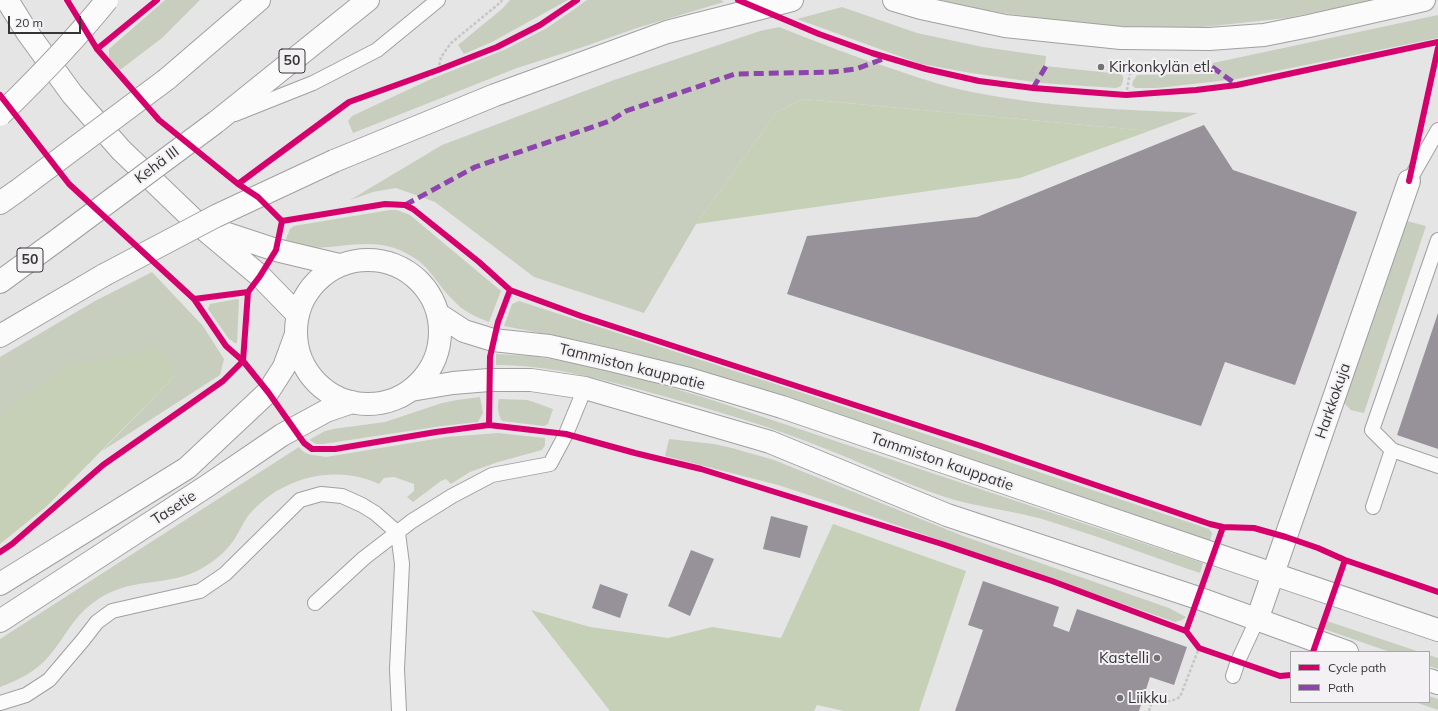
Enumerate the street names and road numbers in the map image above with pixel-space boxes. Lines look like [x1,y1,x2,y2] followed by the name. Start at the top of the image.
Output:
[279,49,305,73] road number: 50
[131,143,183,187] street label: Kehä III
[17,248,43,272] road number: 50
[557,340,707,394] street label: Tammiston kauppatie
[1312,361,1354,441] street label: Harkkokuja
[868,429,1016,495] street label: Tammiston kauppatie
[148,487,200,529] street label: Tasetie

